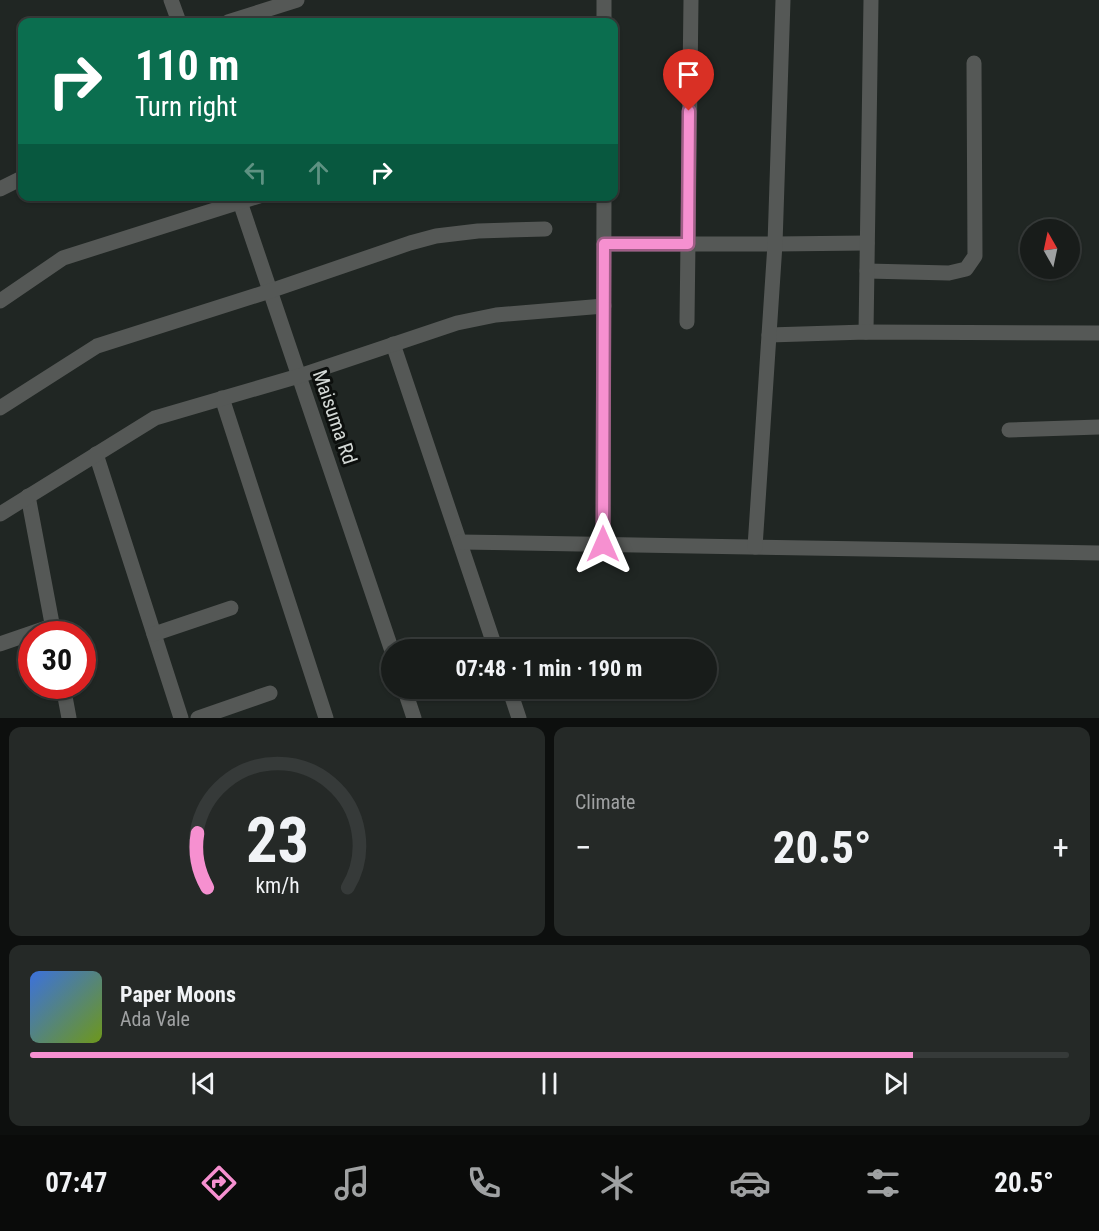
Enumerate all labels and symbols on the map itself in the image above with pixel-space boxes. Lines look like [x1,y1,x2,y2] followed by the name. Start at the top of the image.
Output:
[663,49,714,111] pin
[1020,219,1080,279] north arrow
[308,367,362,467] street label: Maisuma Rd
[571,512,635,576] position arrow
[18,621,96,699] speed limit sign: 30

